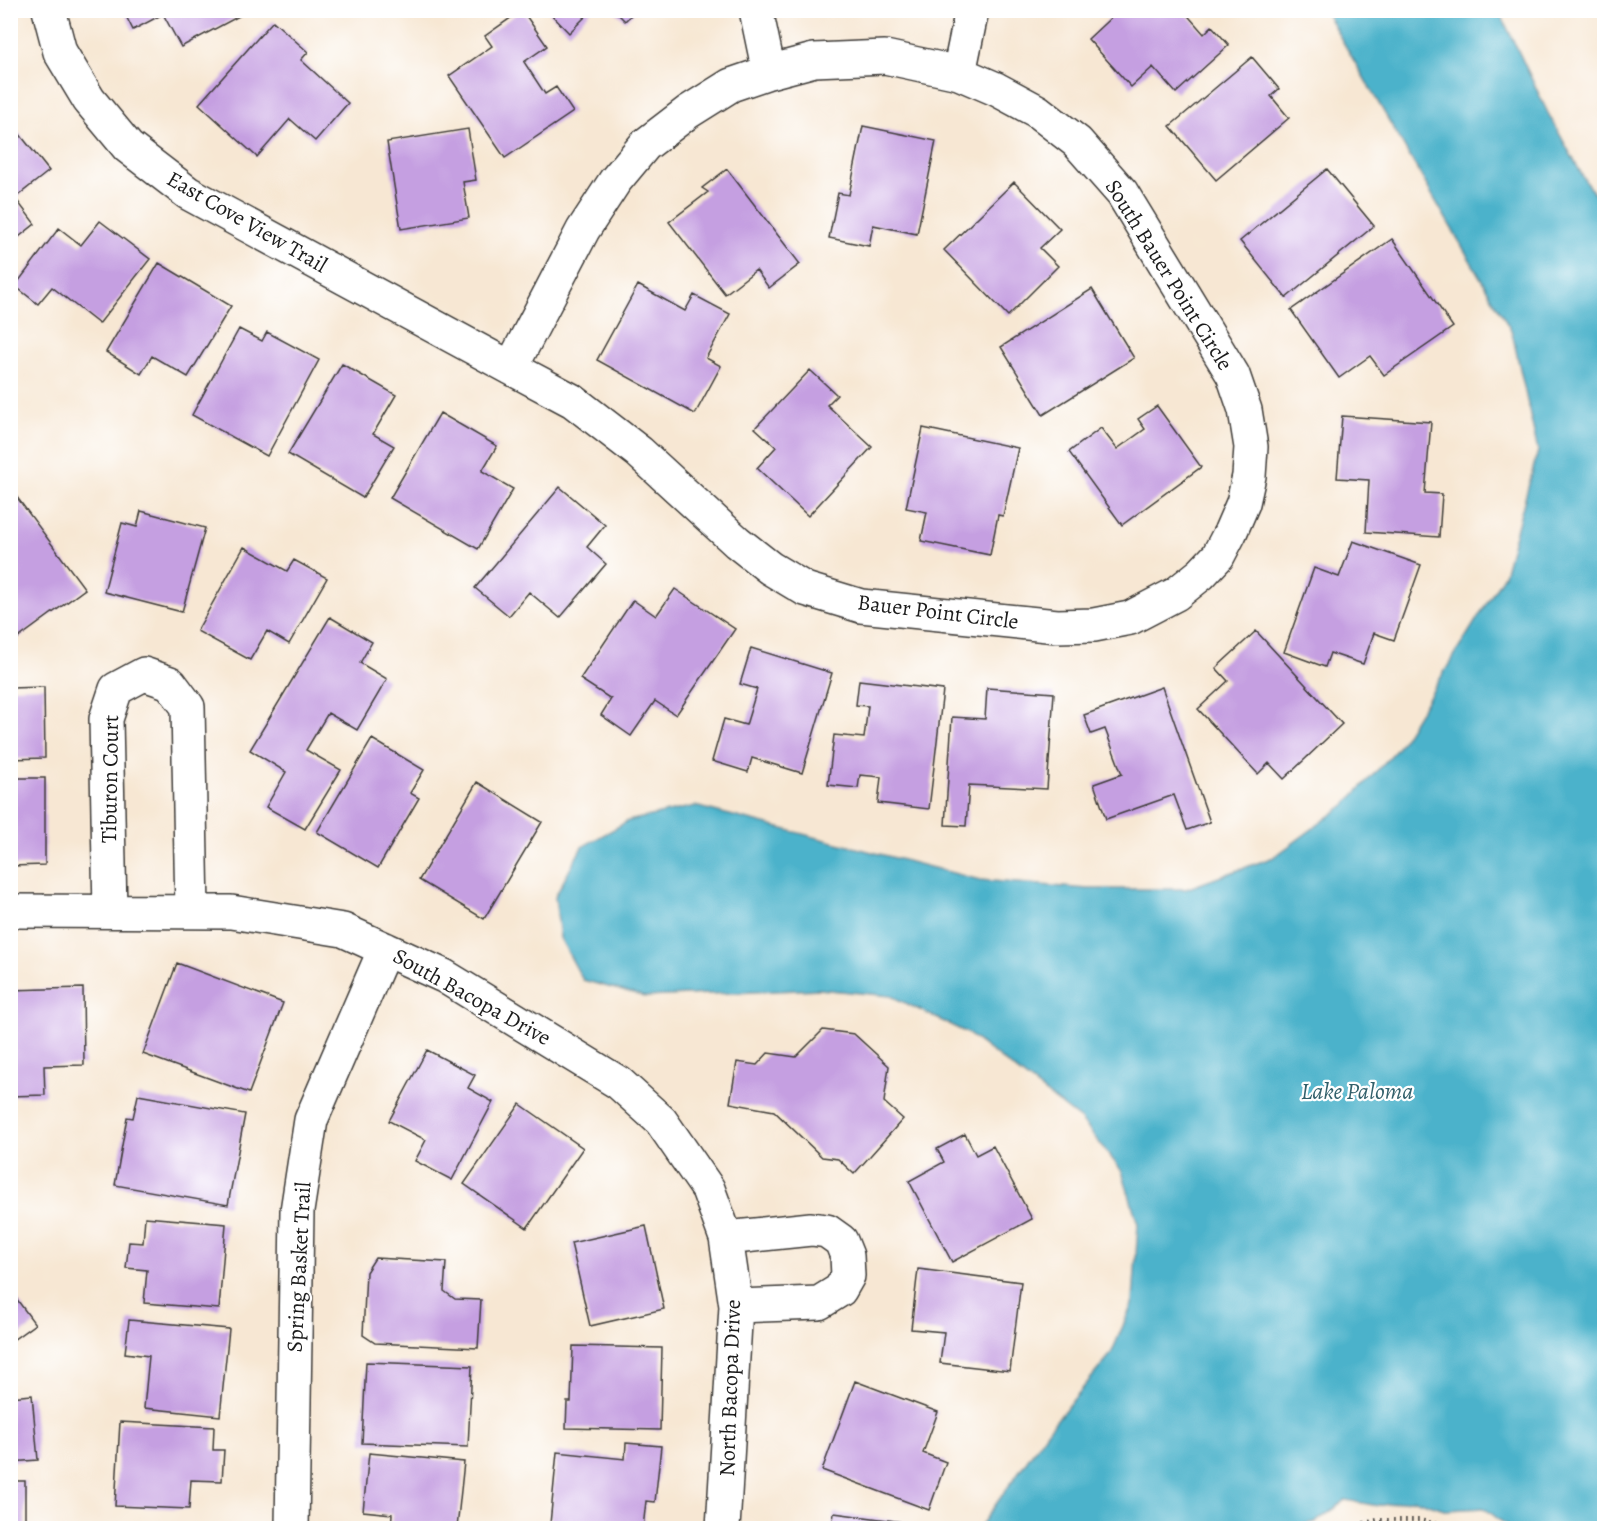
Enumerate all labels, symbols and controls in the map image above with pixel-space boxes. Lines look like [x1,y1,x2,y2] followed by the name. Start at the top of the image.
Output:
[161,164,333,280] street label: East Cove View Trail
[1098,174,1240,376] street label: South Bauer Point Circle
[856,587,1020,637] street label: Bauer Point Circle
[94,715,126,843] street label: Tiburon Court
[388,941,556,1053] street label: South Bacopa Drive
[1301,1075,1413,1107] water label: Lake Paloma
[280,1181,318,1353] street label: Spring Basket Trail
[712,1299,748,1477] street label: North Bacopa Drive

